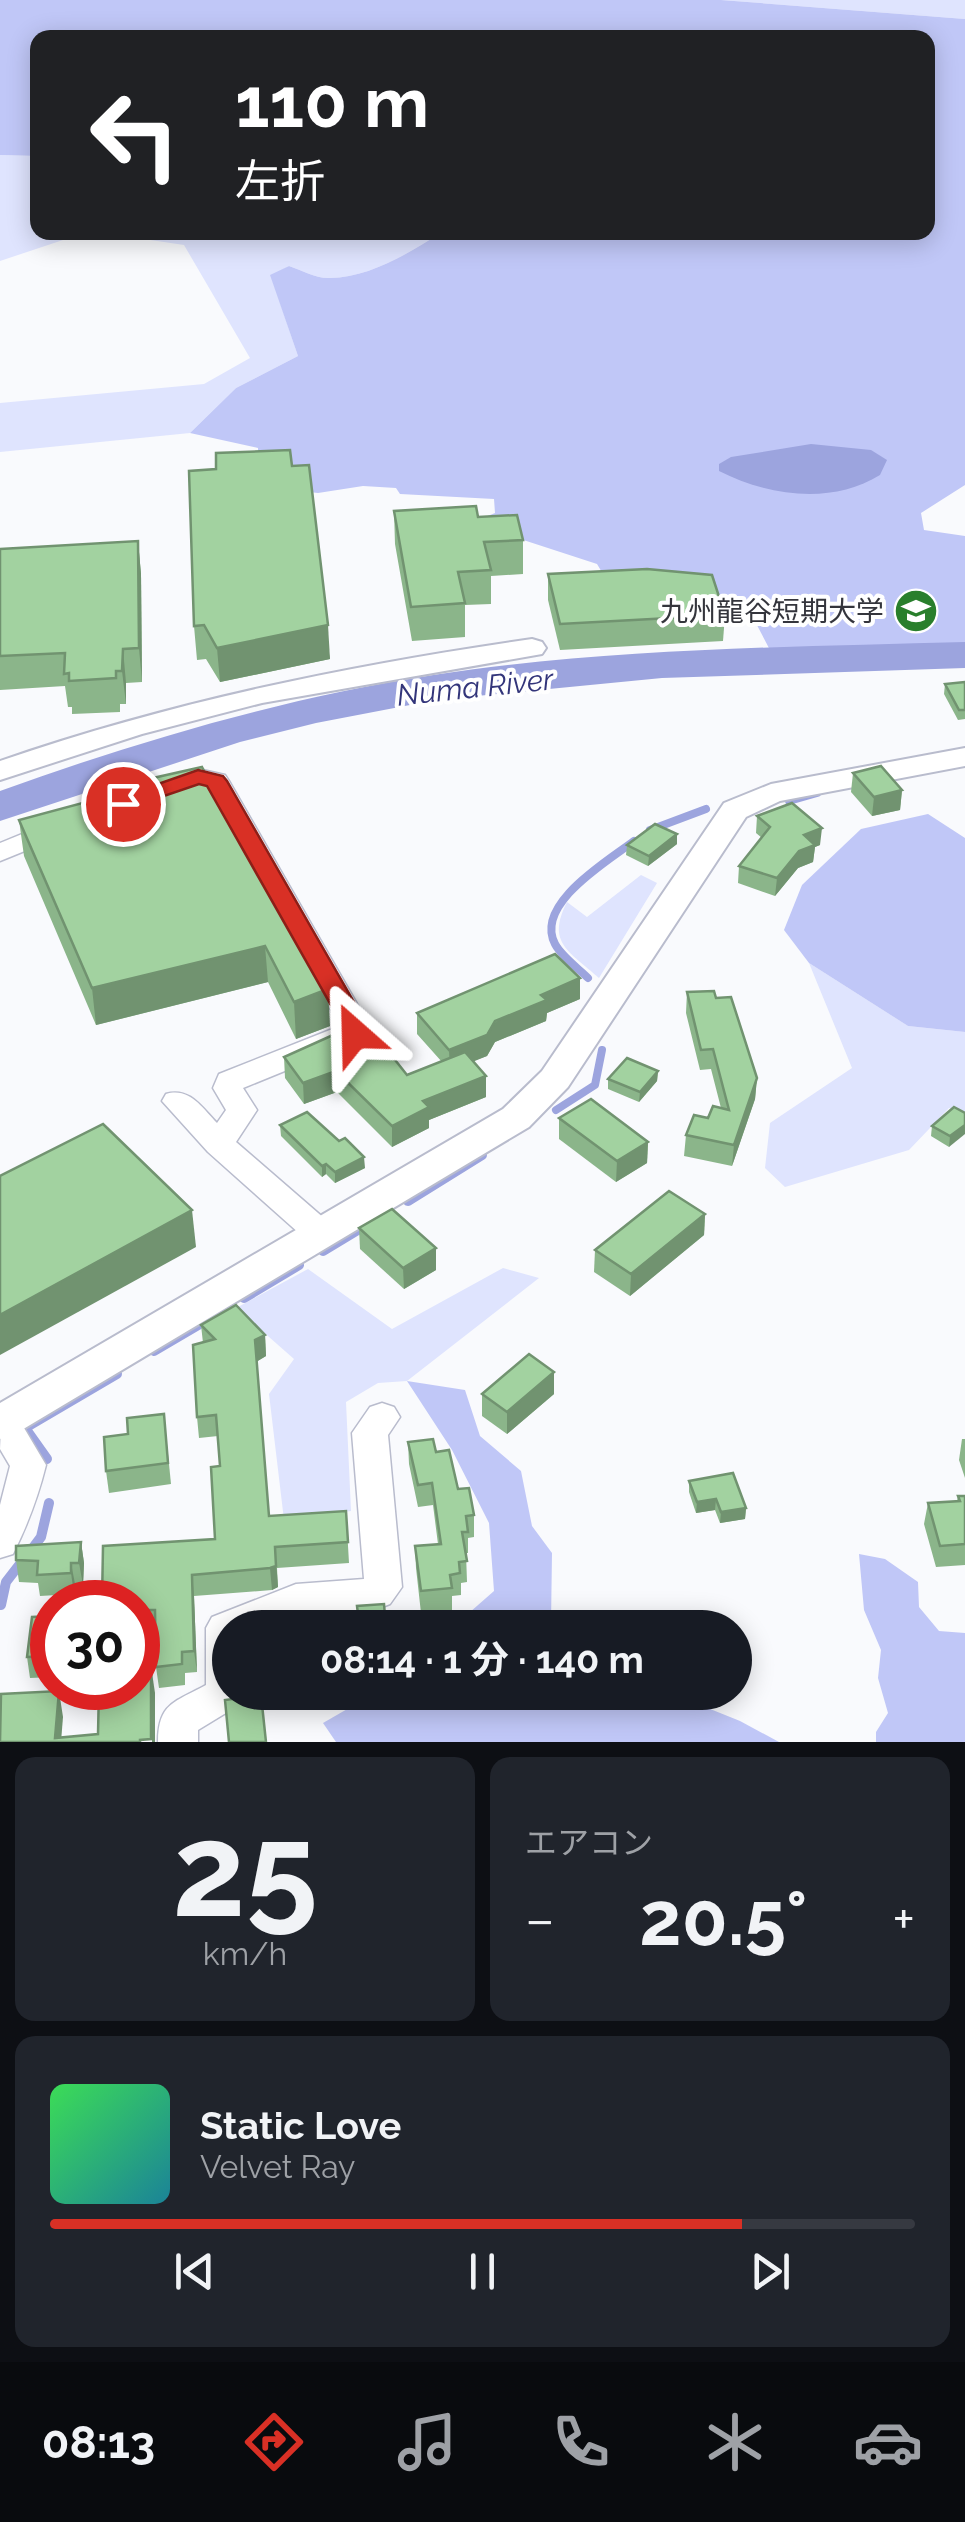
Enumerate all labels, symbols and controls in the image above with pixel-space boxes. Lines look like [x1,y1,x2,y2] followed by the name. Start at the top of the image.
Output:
[235,61,429,143] text: 110 m
[70,70,200,200] icon: left
[235,155,325,208] text: 左折
[893,588,939,634] school or university icon: 九州龍谷短期大学
[660,595,884,628] place label: 九州龍谷短期大学
[395,661,557,713] water label: Numa River
[81,762,166,847] pin
[96,777,151,832] icon: arrive
[303,982,407,1086] position arrow
[30,1580,160,1710] speed limit sign: 30
[320,1637,644,1682] text: 08:14 · 1 分 · 140 m
[172,1794,318,1946] text: 25
[525,1824,653,1861] text: エアコン
[639,1874,807,1963] text: 20.5°
[525,1887,555,1952] text: −
[892,1887,915,1952] text: +
[203,1935,287,1972] text: km/h
[200,2103,401,2148] text: Static Love
[200,2148,355,2185] text: Velvet Ray
[167,2244,222,2299] icon: previous
[455,2244,510,2299] icon: pause
[743,2244,798,2299] icon: next
[239,2407,309,2477] icon: directions
[392,2407,462,2477] icon: music
[546,2407,616,2477] icon: phone
[700,2407,770,2477] icon: climate
[853,2407,923,2477] icon: car
[42,2416,155,2469] text: 08:13

